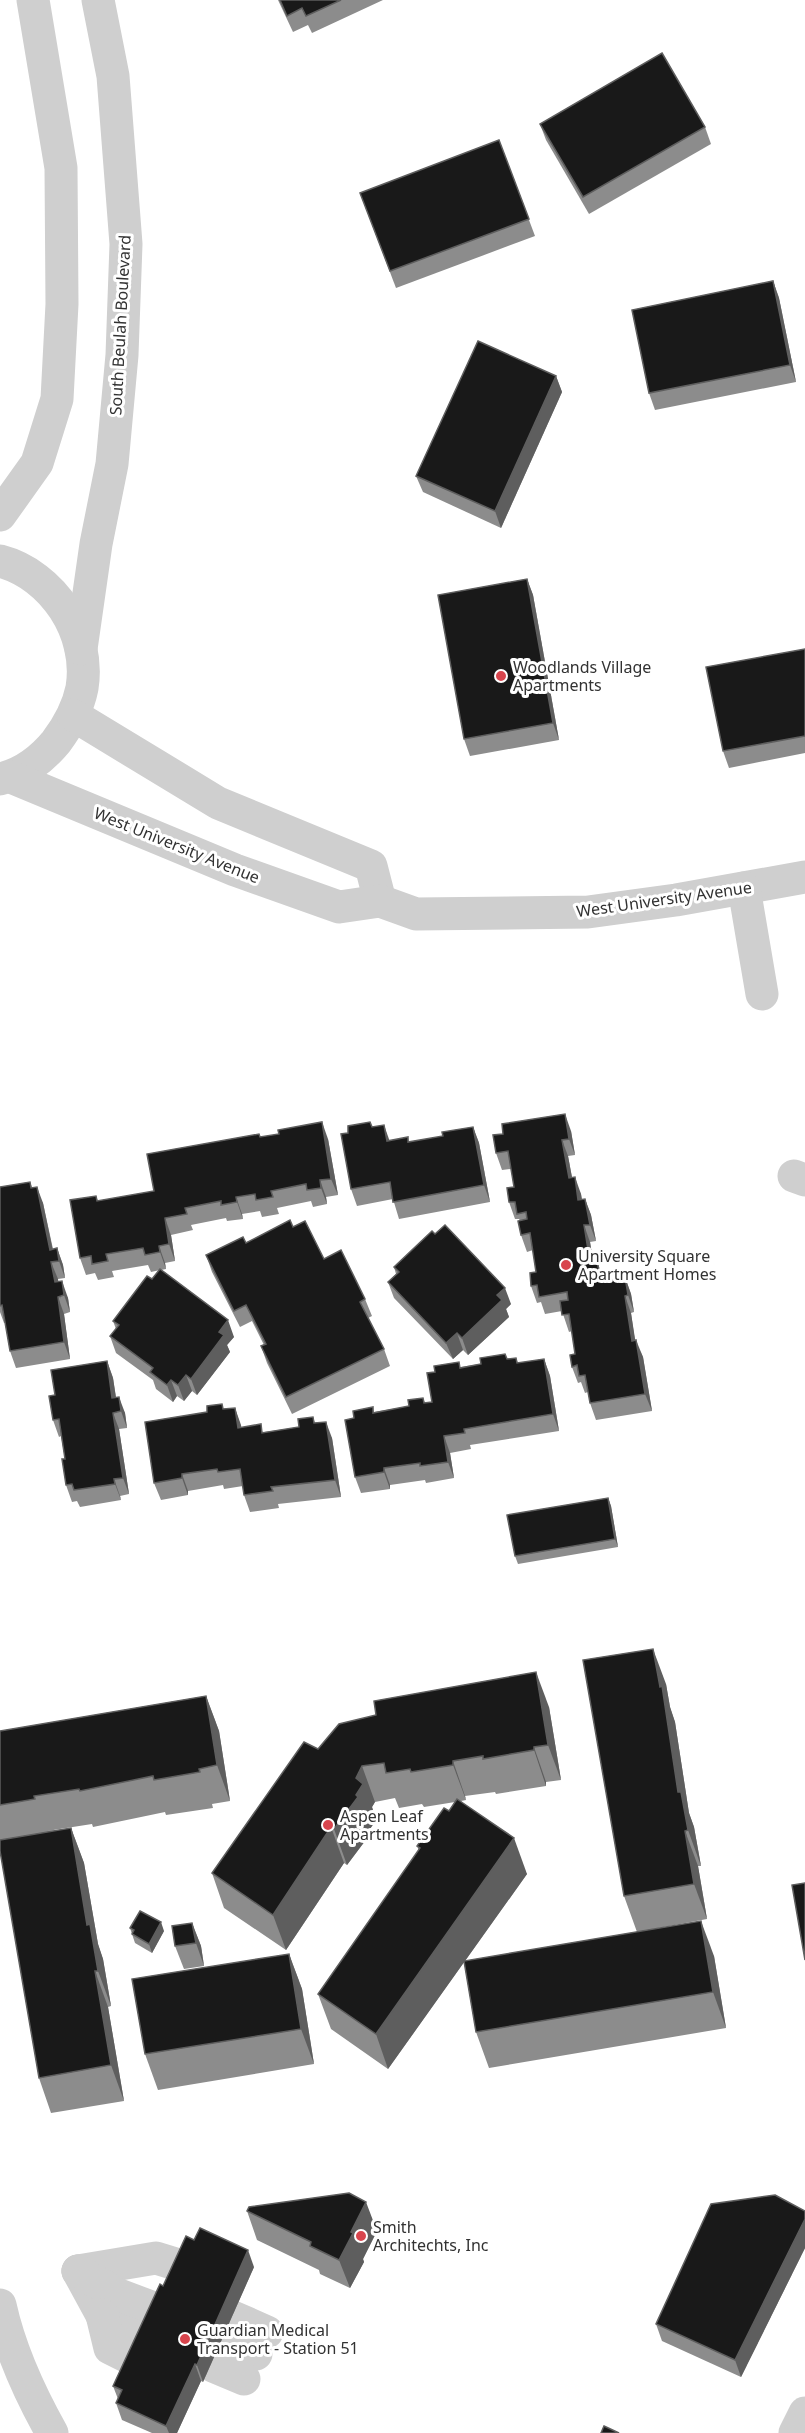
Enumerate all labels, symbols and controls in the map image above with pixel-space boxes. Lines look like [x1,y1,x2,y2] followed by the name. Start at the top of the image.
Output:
[104,234,136,416] street label: South Beulah Boulevard
[513,656,651,696] place label: Woodlands Village Apartments
[494,669,508,683] marker: Woodlands Village Apartments
[91,802,263,888] street label: West University Avenue
[575,876,753,922] street label: West University Avenue
[578,1245,716,1285] place label: University Square Apartment Homes
[559,1258,573,1272] marker: University Square Apartment Homes
[340,1805,429,1845] place label: Aspen Leaf Apartments
[321,1818,335,1832] marker: Aspen Leaf Apartments
[373,2216,489,2256] place label: Smith Architechts, Inc
[354,2229,368,2243] marker: Smith Architechts, Inc
[197,2319,359,2359] place label: Guardian Medical Transport - Station 51
[178,2332,192,2346] marker: Guardian Medical Transport - Station 51

